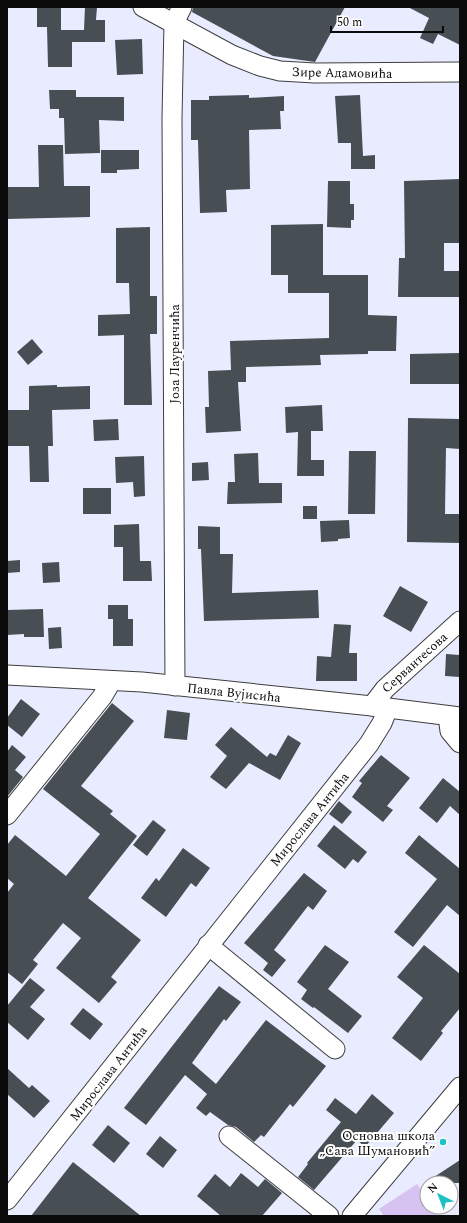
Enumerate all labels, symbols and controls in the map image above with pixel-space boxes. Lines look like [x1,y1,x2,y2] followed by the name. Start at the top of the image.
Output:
[331,8,443,34] scale bar
[337,13,362,32] text: 50 m
[291,62,393,84] street label: Зире Адамовића
[165,304,185,404] street label: Јоза Лауренчића
[377,627,453,698] street label: Сервантесова
[186,678,282,708] street label: Павла Вујисића
[265,768,355,871] street label: Мирослава Антића
[65,1021,153,1126] street label: Мирослава Антића
[320,1126,436,1161] place label: Основна школа „Сава Шумановић”
[438,1137,448,1147] marker: Основна школа „Сава Шумановић”
[419,1175,459,1215] north arrow
[424,1179,442,1197] text: N

